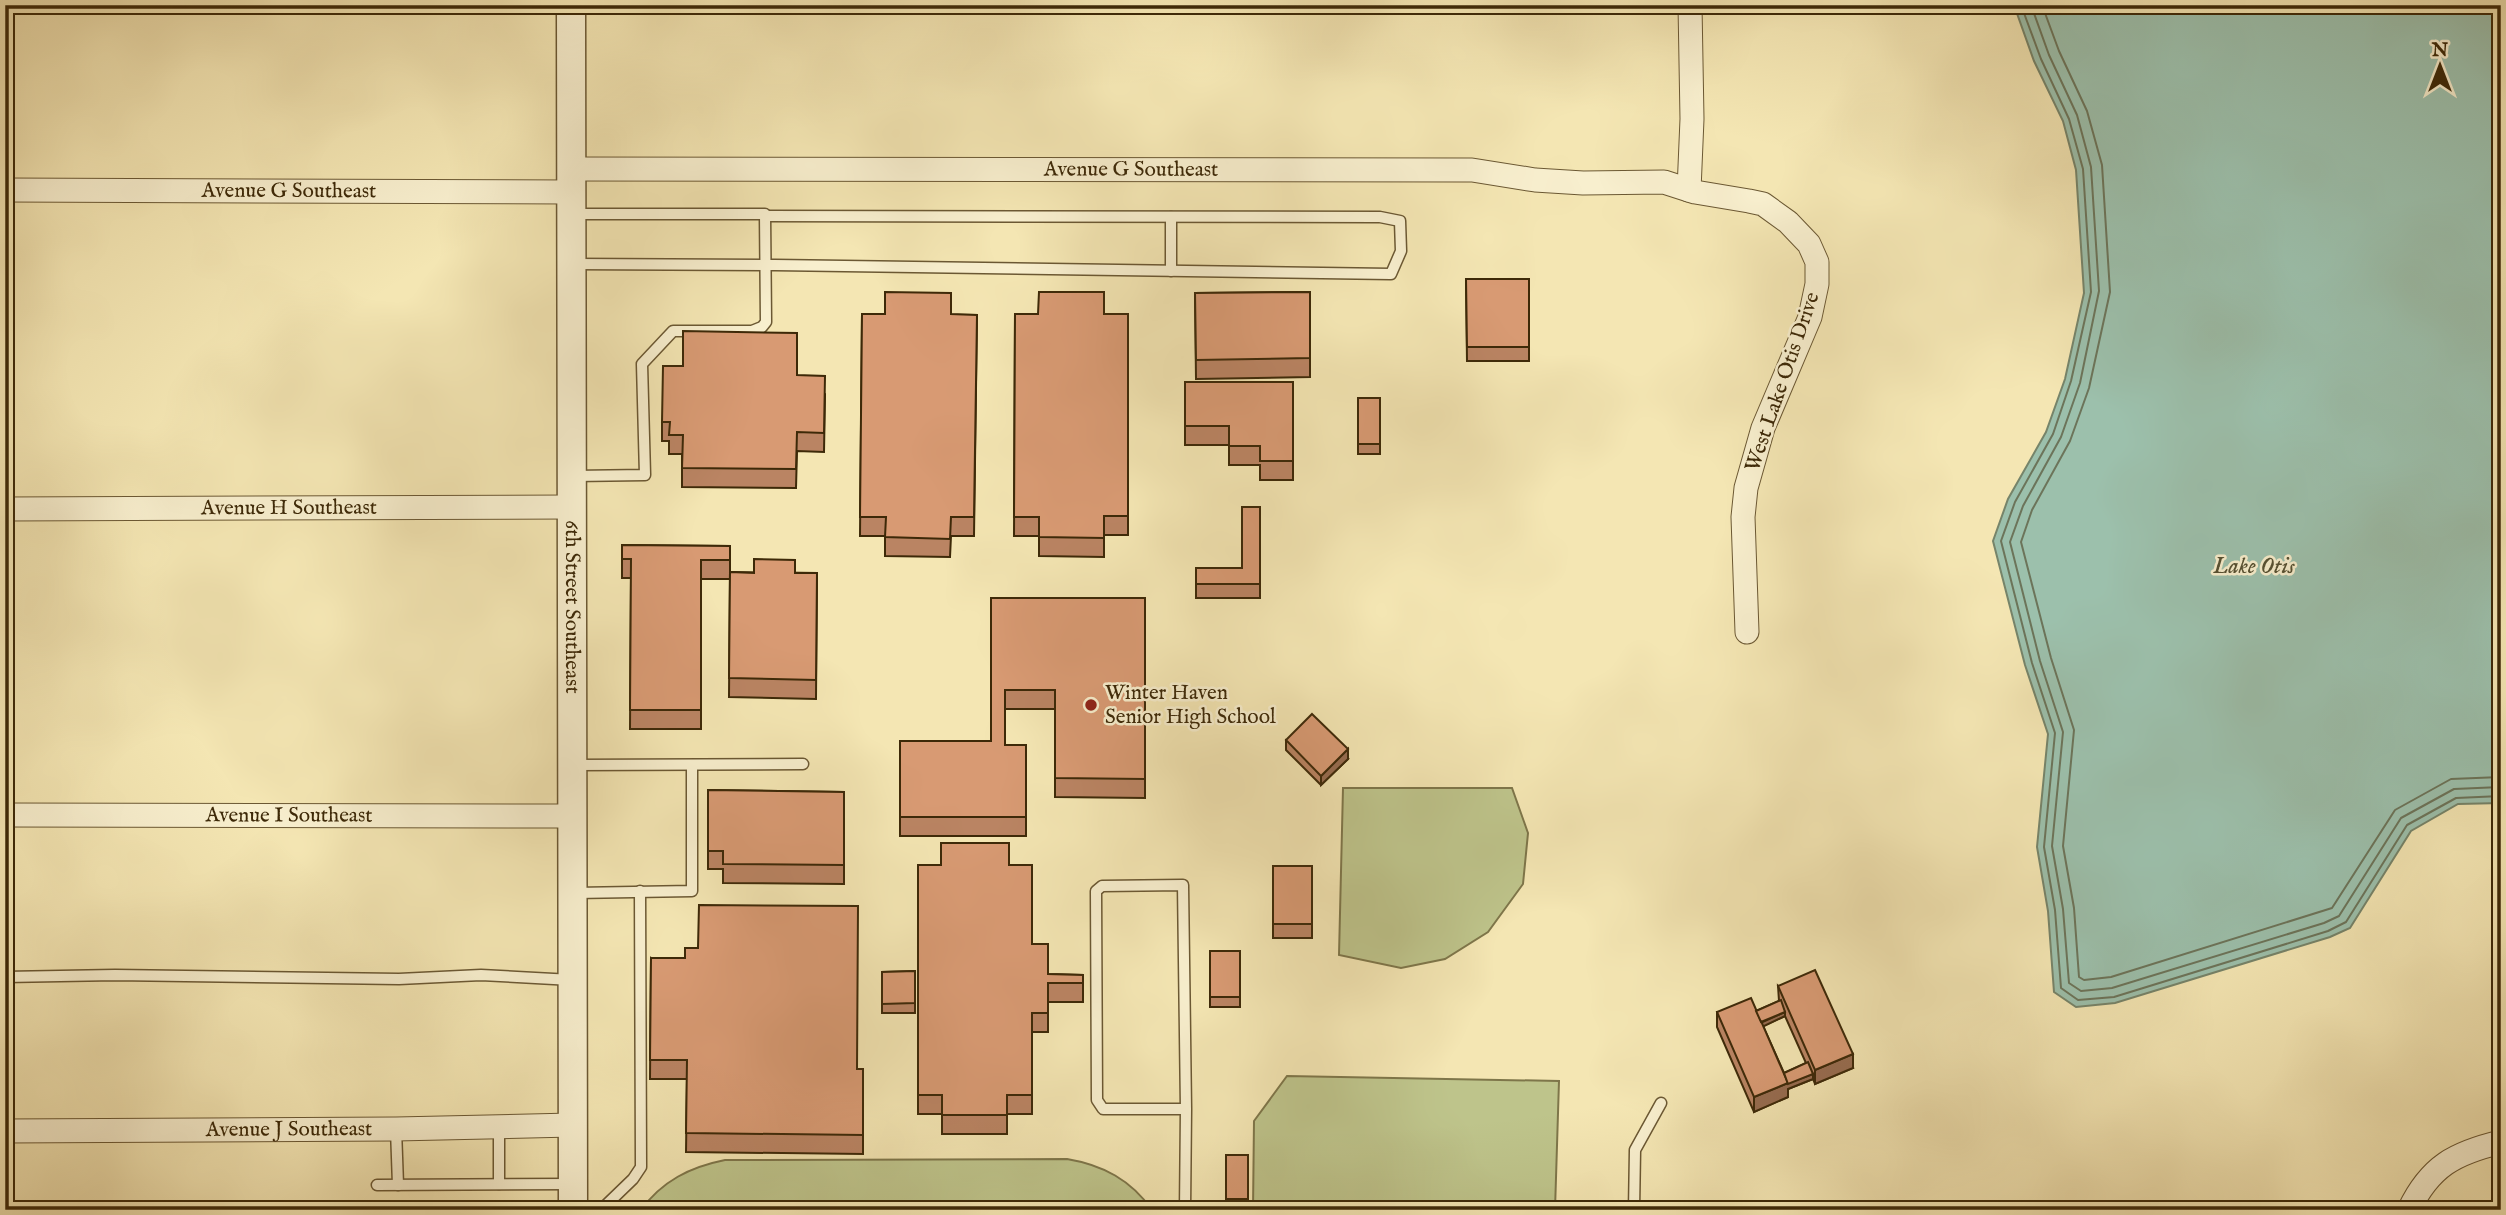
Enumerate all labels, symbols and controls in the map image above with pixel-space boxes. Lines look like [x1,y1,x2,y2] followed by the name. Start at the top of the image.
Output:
[2404,32,2474,102] north arrow
[2431,39,2449,63] text: N
[1043,156,1218,183] street label: Avenue G Southeast
[201,177,376,205] street label: Avenue G Southeast
[1740,288,1827,475] street label: West Lake Otis Drive
[200,494,377,522] street label: Avenue H Southeast
[558,520,586,694] street label: 6th Street Southeast
[2212,552,2295,581] water label: Lake Otis
[1105,680,1276,731] place label: Winter Haven Senior High School
[1083,697,1099,713] marker: Winter Haven Senior High School
[204,802,373,829] street label: Avenue I Southeast
[205,1116,372,1143] street label: Avenue J Southeast

